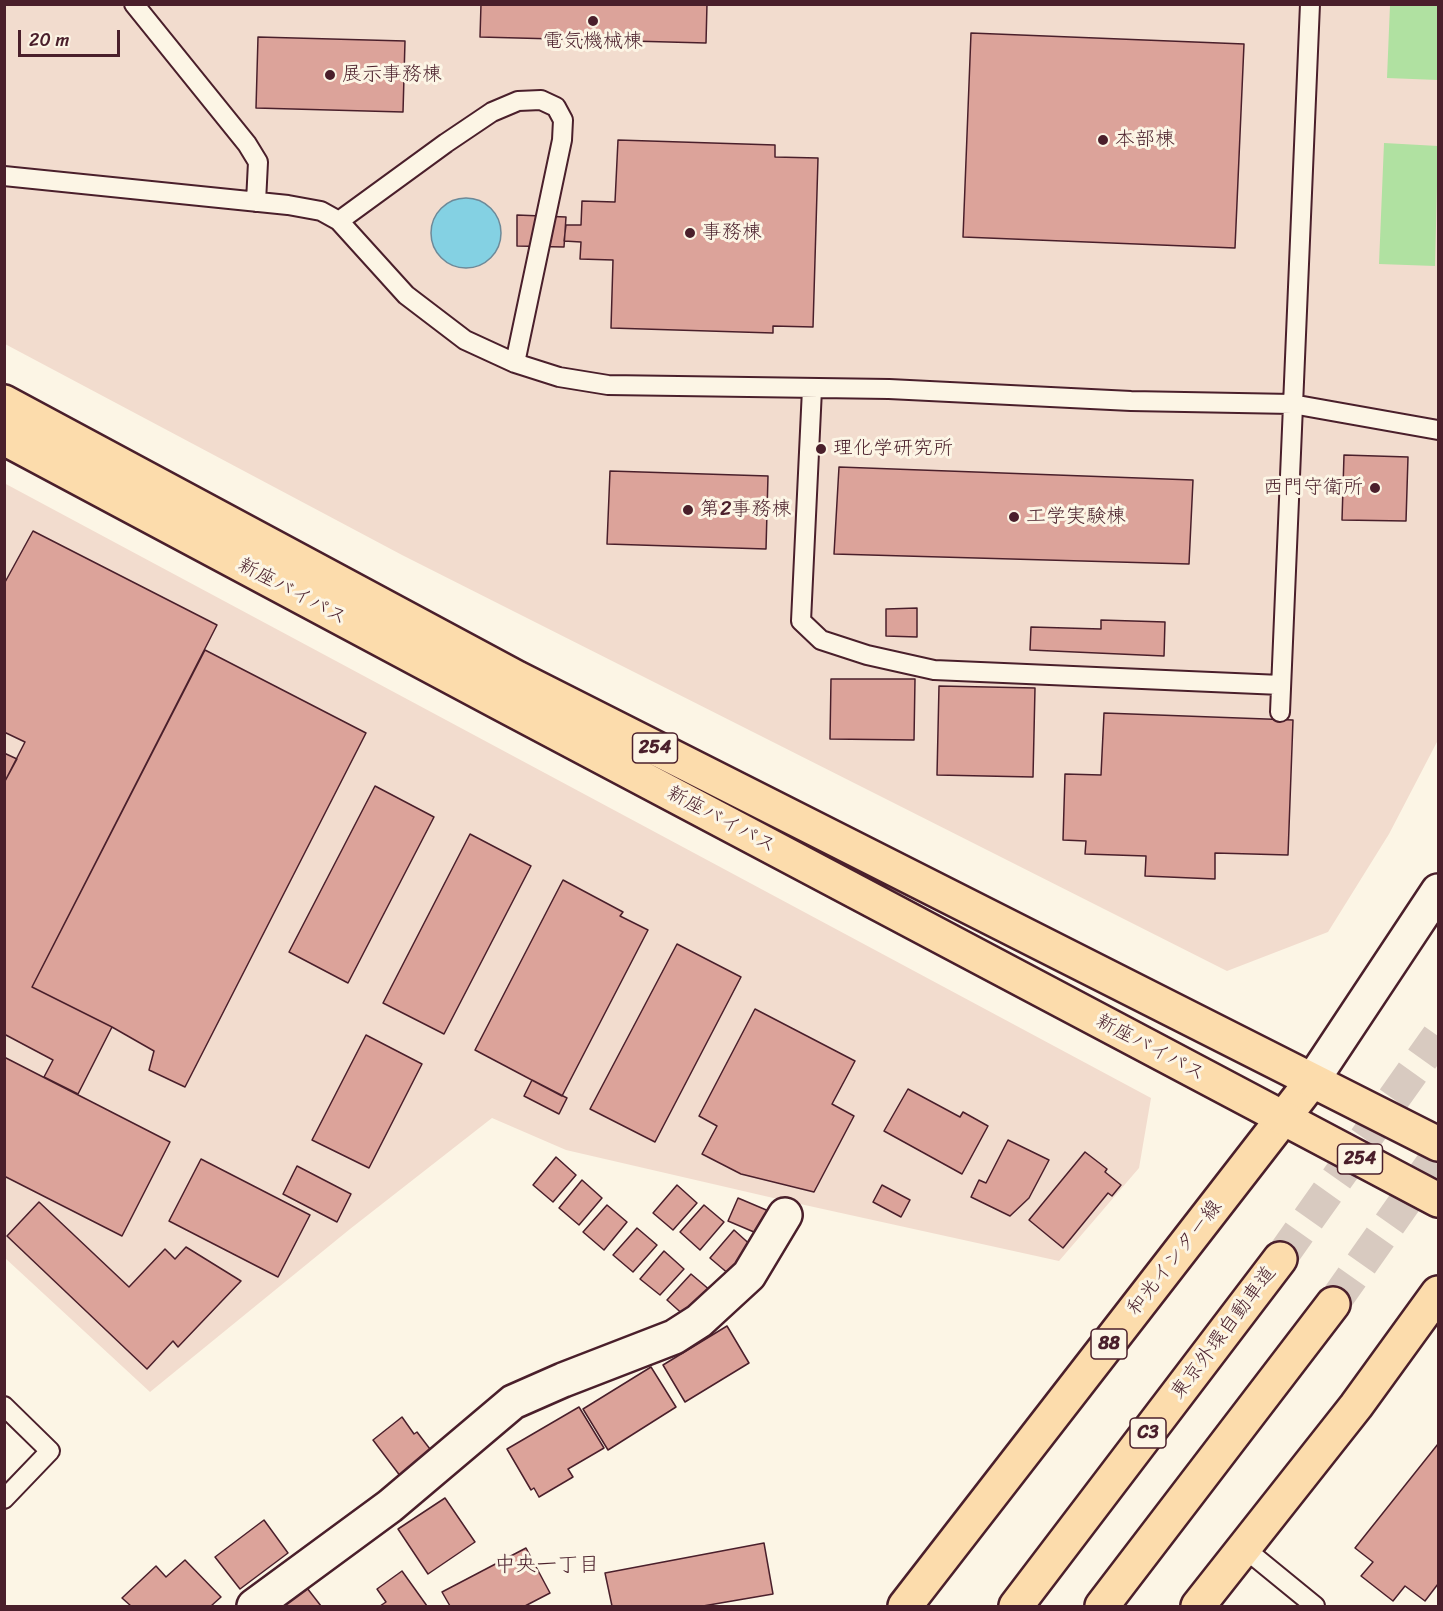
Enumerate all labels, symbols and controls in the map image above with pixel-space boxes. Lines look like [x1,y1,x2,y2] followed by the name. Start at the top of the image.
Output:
[586,14,600,28] marker: 電気機械棟
[21,18,123,56] scale bar
[29,24,69,56] text: 20 m
[543,30,643,54] place label: 電気機械棟
[342,63,442,87] place label: 展示事務棟
[323,68,337,82] marker: 展示事務棟
[1115,128,1175,152] place label: 本部棟
[1096,133,1110,147] marker: 本部棟
[702,221,762,245] place label: 事務棟
[683,226,697,240] marker: 事務棟
[833,437,953,461] place label: 理化学研究所
[814,442,828,456] marker: 理化学研究所
[1263,476,1363,500] place label: 西門守衛所
[1368,481,1382,495] marker: 西門守衛所
[700,498,792,522] place label: 第2事務棟
[681,503,695,517] marker: 第2事務棟
[1026,505,1126,529] place label: 工学実験棟
[1007,510,1021,524] marker: 工学実験棟
[233,553,351,631] street label: 新座バイパス
[632,733,678,763] road number: 254
[662,781,780,859] street label: 新座バイパス
[1091,1009,1209,1087] street label: 新座バイパス
[1338,1144,1382,1174] road number: 254
[1122,1195,1228,1321] street label: 和光インター線
[1166,1262,1282,1404] street label: 東京外環自動車道
[1091,1329,1127,1359] road number: 88
[1130,1418,1166,1448] road number: C3
[495,1553,599,1579] district label: 中央一丁目

